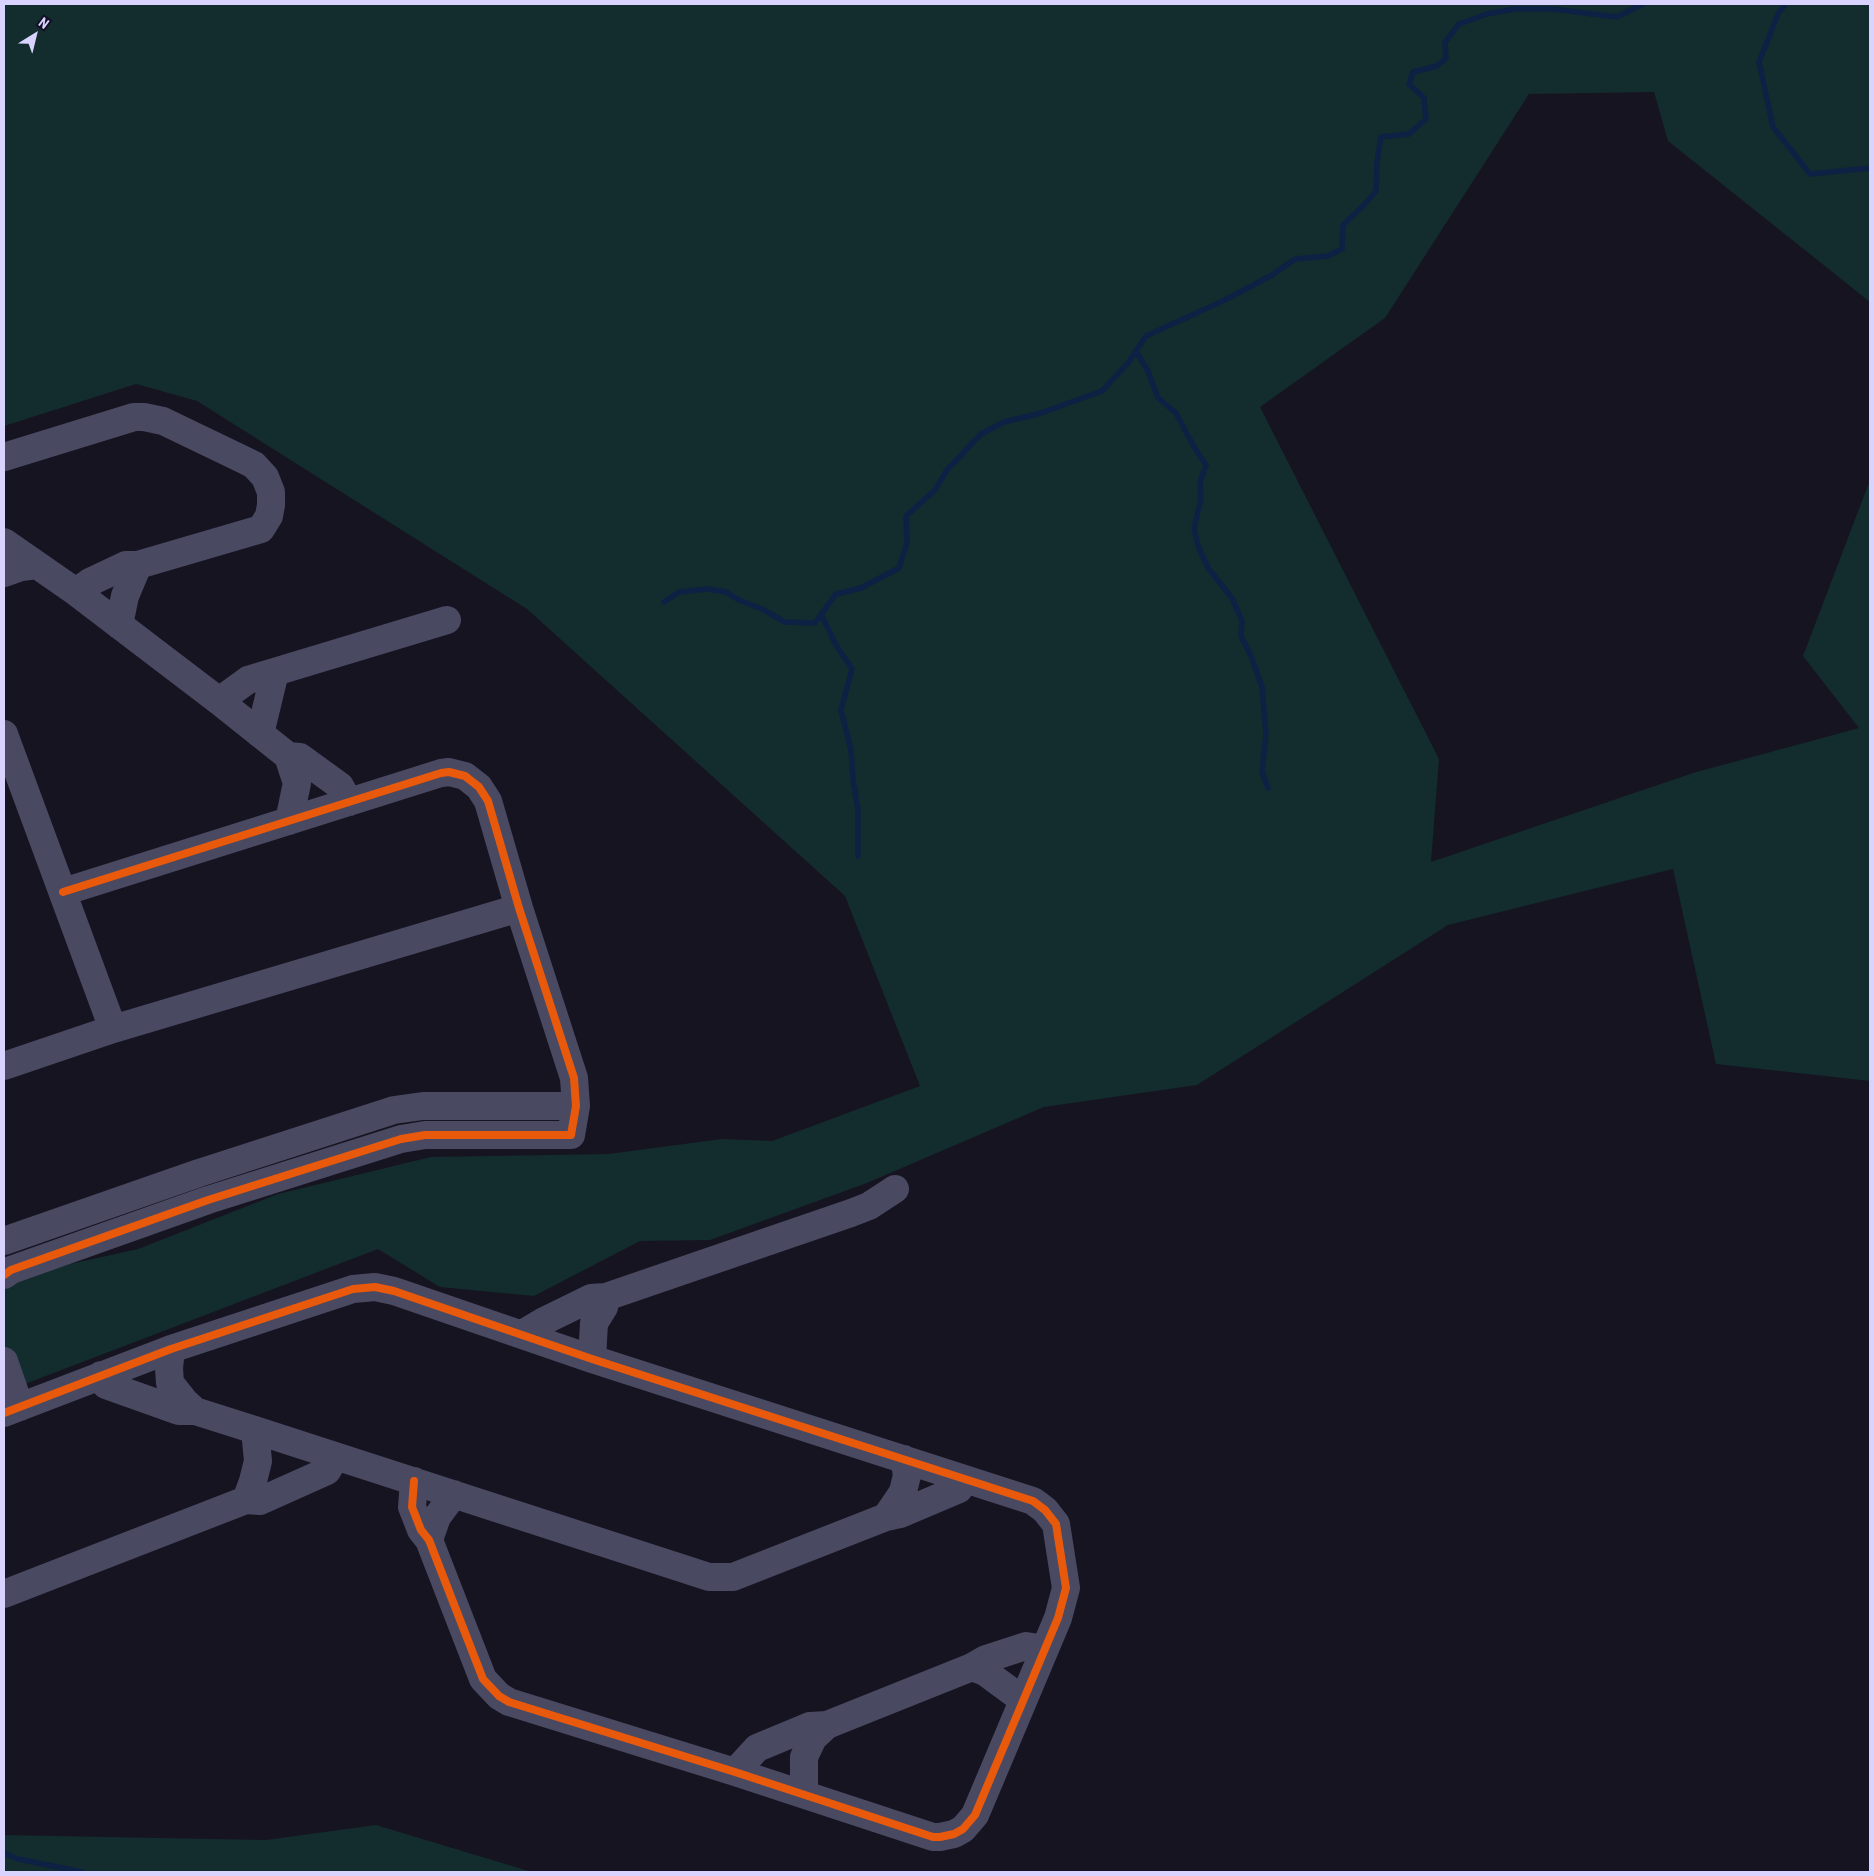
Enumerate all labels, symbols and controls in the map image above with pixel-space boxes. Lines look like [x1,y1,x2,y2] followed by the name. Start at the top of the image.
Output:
[10,10,60,60] north arrow
[36,14,52,32] text: N

